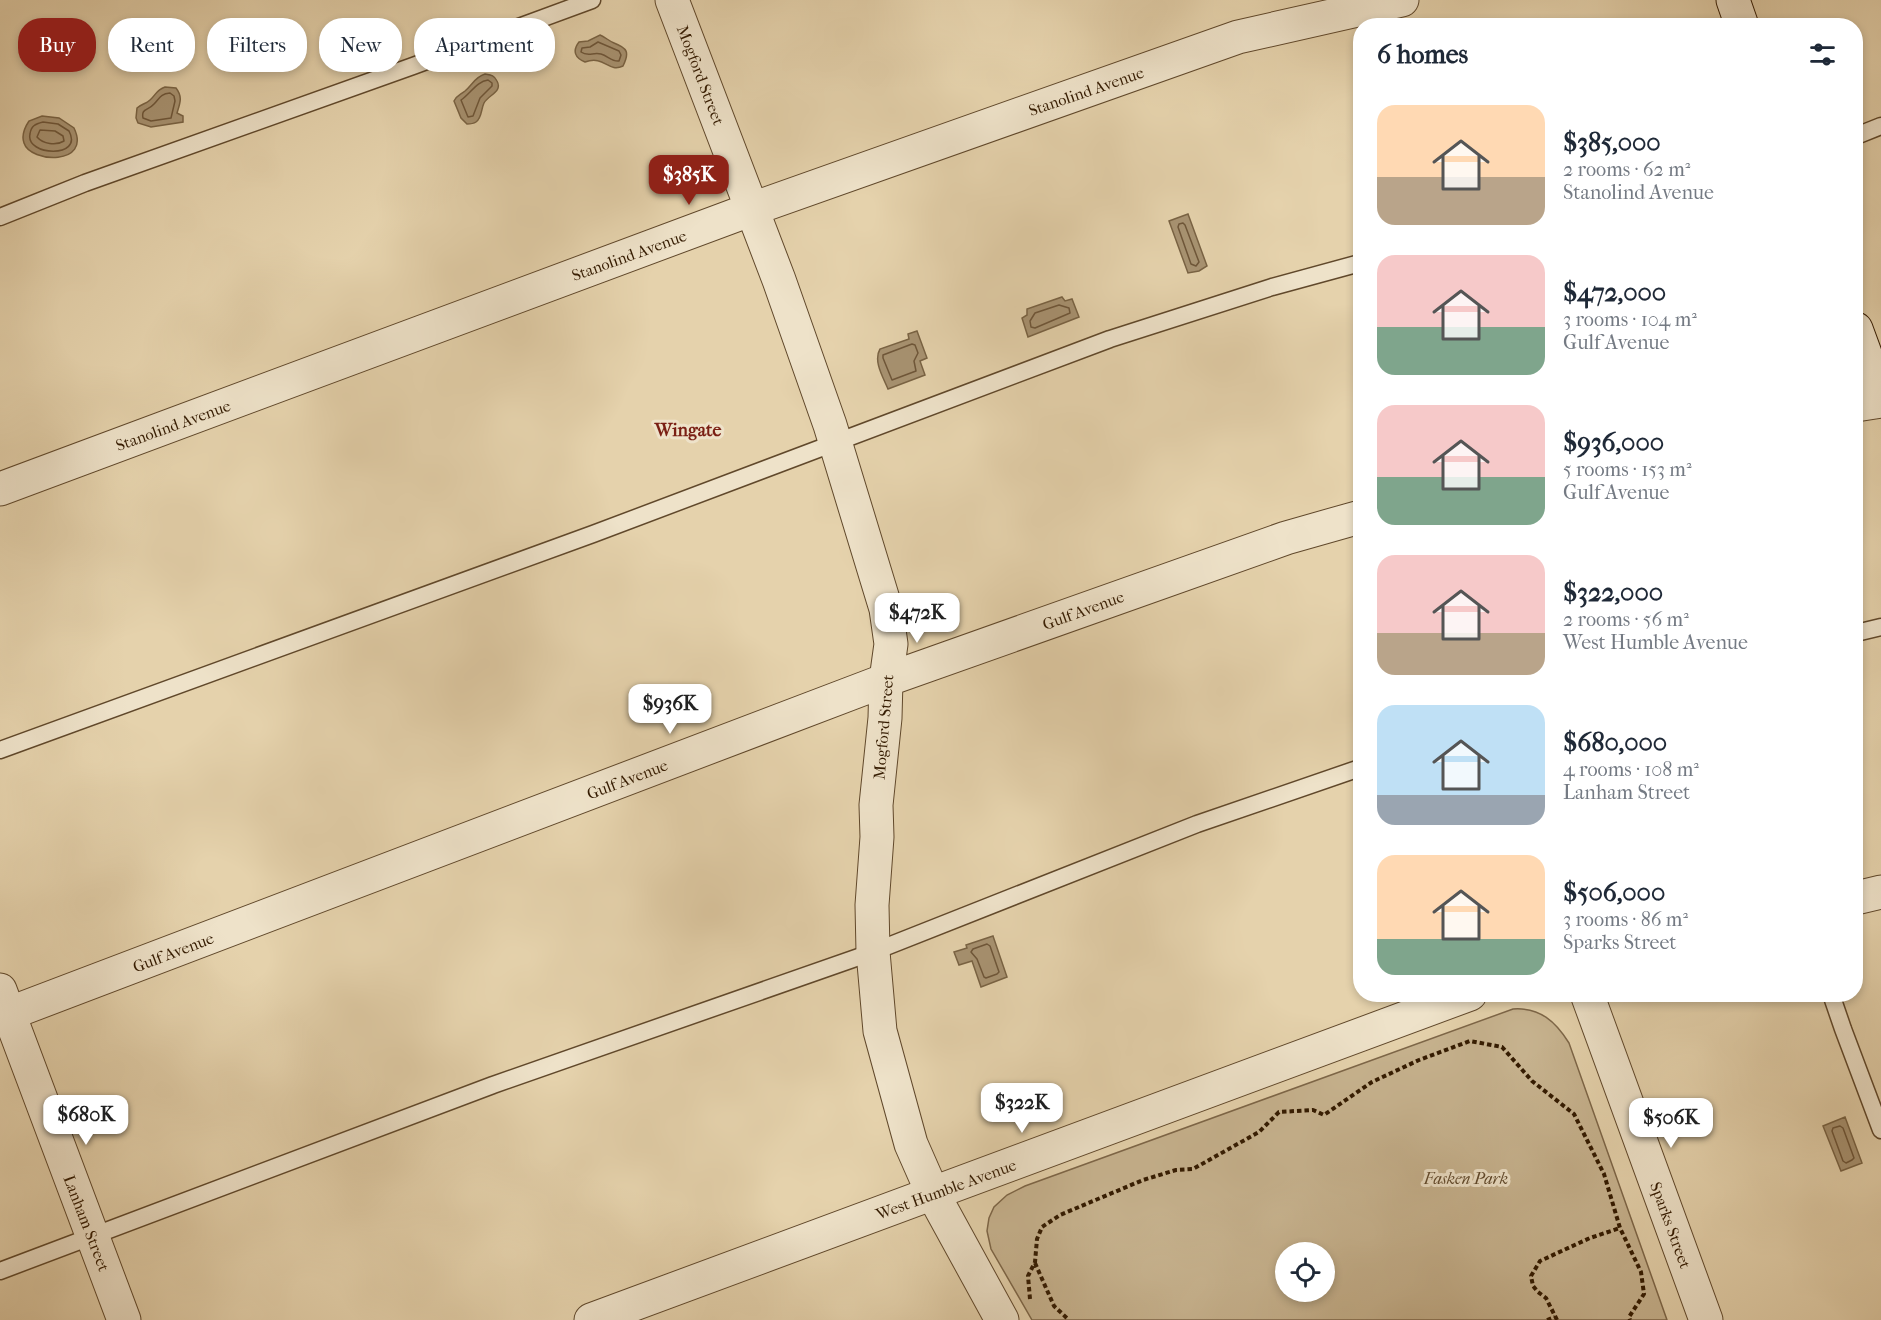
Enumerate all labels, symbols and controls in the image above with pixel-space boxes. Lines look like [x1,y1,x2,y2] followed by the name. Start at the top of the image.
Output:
[18,18,96,72] chip: Buy
[108,18,195,72] chip: Rent
[207,18,307,72] chip: Filters
[319,18,402,72] chip: New
[414,18,555,72] chip: Apartment
[673,23,728,128] street label: Mogford Street
[1806,38,1839,71] icon: filters
[1377,39,1468,70] text: 6 homes
[1026,63,1146,120] street label: Stanolind Avenue
[1563,127,1661,158] text: $385,000
[1425,129,1497,201] icon: home
[647,155,731,206] pin: $385K
[1563,158,1690,181] text: 2 rooms · 62 m²
[663,163,715,186] text: $385K
[1563,181,1714,204] text: Stanolind Avenue
[569,226,689,285] street label: Stanolind Avenue
[1563,277,1666,308] text: $472,000
[1425,279,1497,351] icon: home
[1563,308,1697,331] text: 3 rooms · 104 m²
[1563,331,1669,354] text: Gulf Avenue
[113,396,233,455] street label: Stanolind Avenue
[654,420,721,441] district label: Wingate
[1563,427,1664,458] text: $936,000
[1425,429,1497,501] icon: home
[1563,458,1692,481] text: 5 rooms · 153 m²
[1563,481,1669,504] text: Gulf Avenue
[1563,577,1663,608] text: $322,000
[1425,579,1497,651] icon: home
[1040,587,1127,634] street label: Gulf Avenue
[875,593,959,644] pin: $472K
[889,601,945,624] text: $472K
[1563,608,1689,631] text: 2 rooms · 56 m²
[1563,631,1748,654] text: West Humble Avenue
[869,674,898,780] street label: Mogford Street
[628,684,712,735] pin: $936K
[642,692,698,715] text: $936K
[1563,727,1667,758] text: $680,000
[1425,729,1497,801] icon: home
[584,755,670,804] street label: Gulf Avenue
[1563,758,1699,781] text: 4 rooms · 108 m²
[1563,781,1690,804] text: Lanham Street
[1563,877,1665,908] text: $506,000
[1425,879,1497,951] icon: home
[1563,908,1688,931] text: 3 rooms · 86 m²
[130,928,216,977] street label: Gulf Avenue
[1563,931,1676,954] text: Sparks Street
[980,1083,1064,1134] pin: $322K
[995,1091,1049,1114] text: $322K
[44,1095,128,1146] pin: $680K
[1629,1098,1713,1149] pin: $506K
[57,1103,115,1126] text: $680K
[1643,1106,1699,1129] text: $506K
[872,1155,1019,1224] street label: West Humble Avenue
[1423,1169,1508,1188] park label: Fasken Park
[59,1172,114,1274] street label: Lanham Street
[1646,1179,1695,1271] street label: Sparks Street
[1275,1242,1335,1302] map controls
[1275,1242,1335,1302] button: locate

